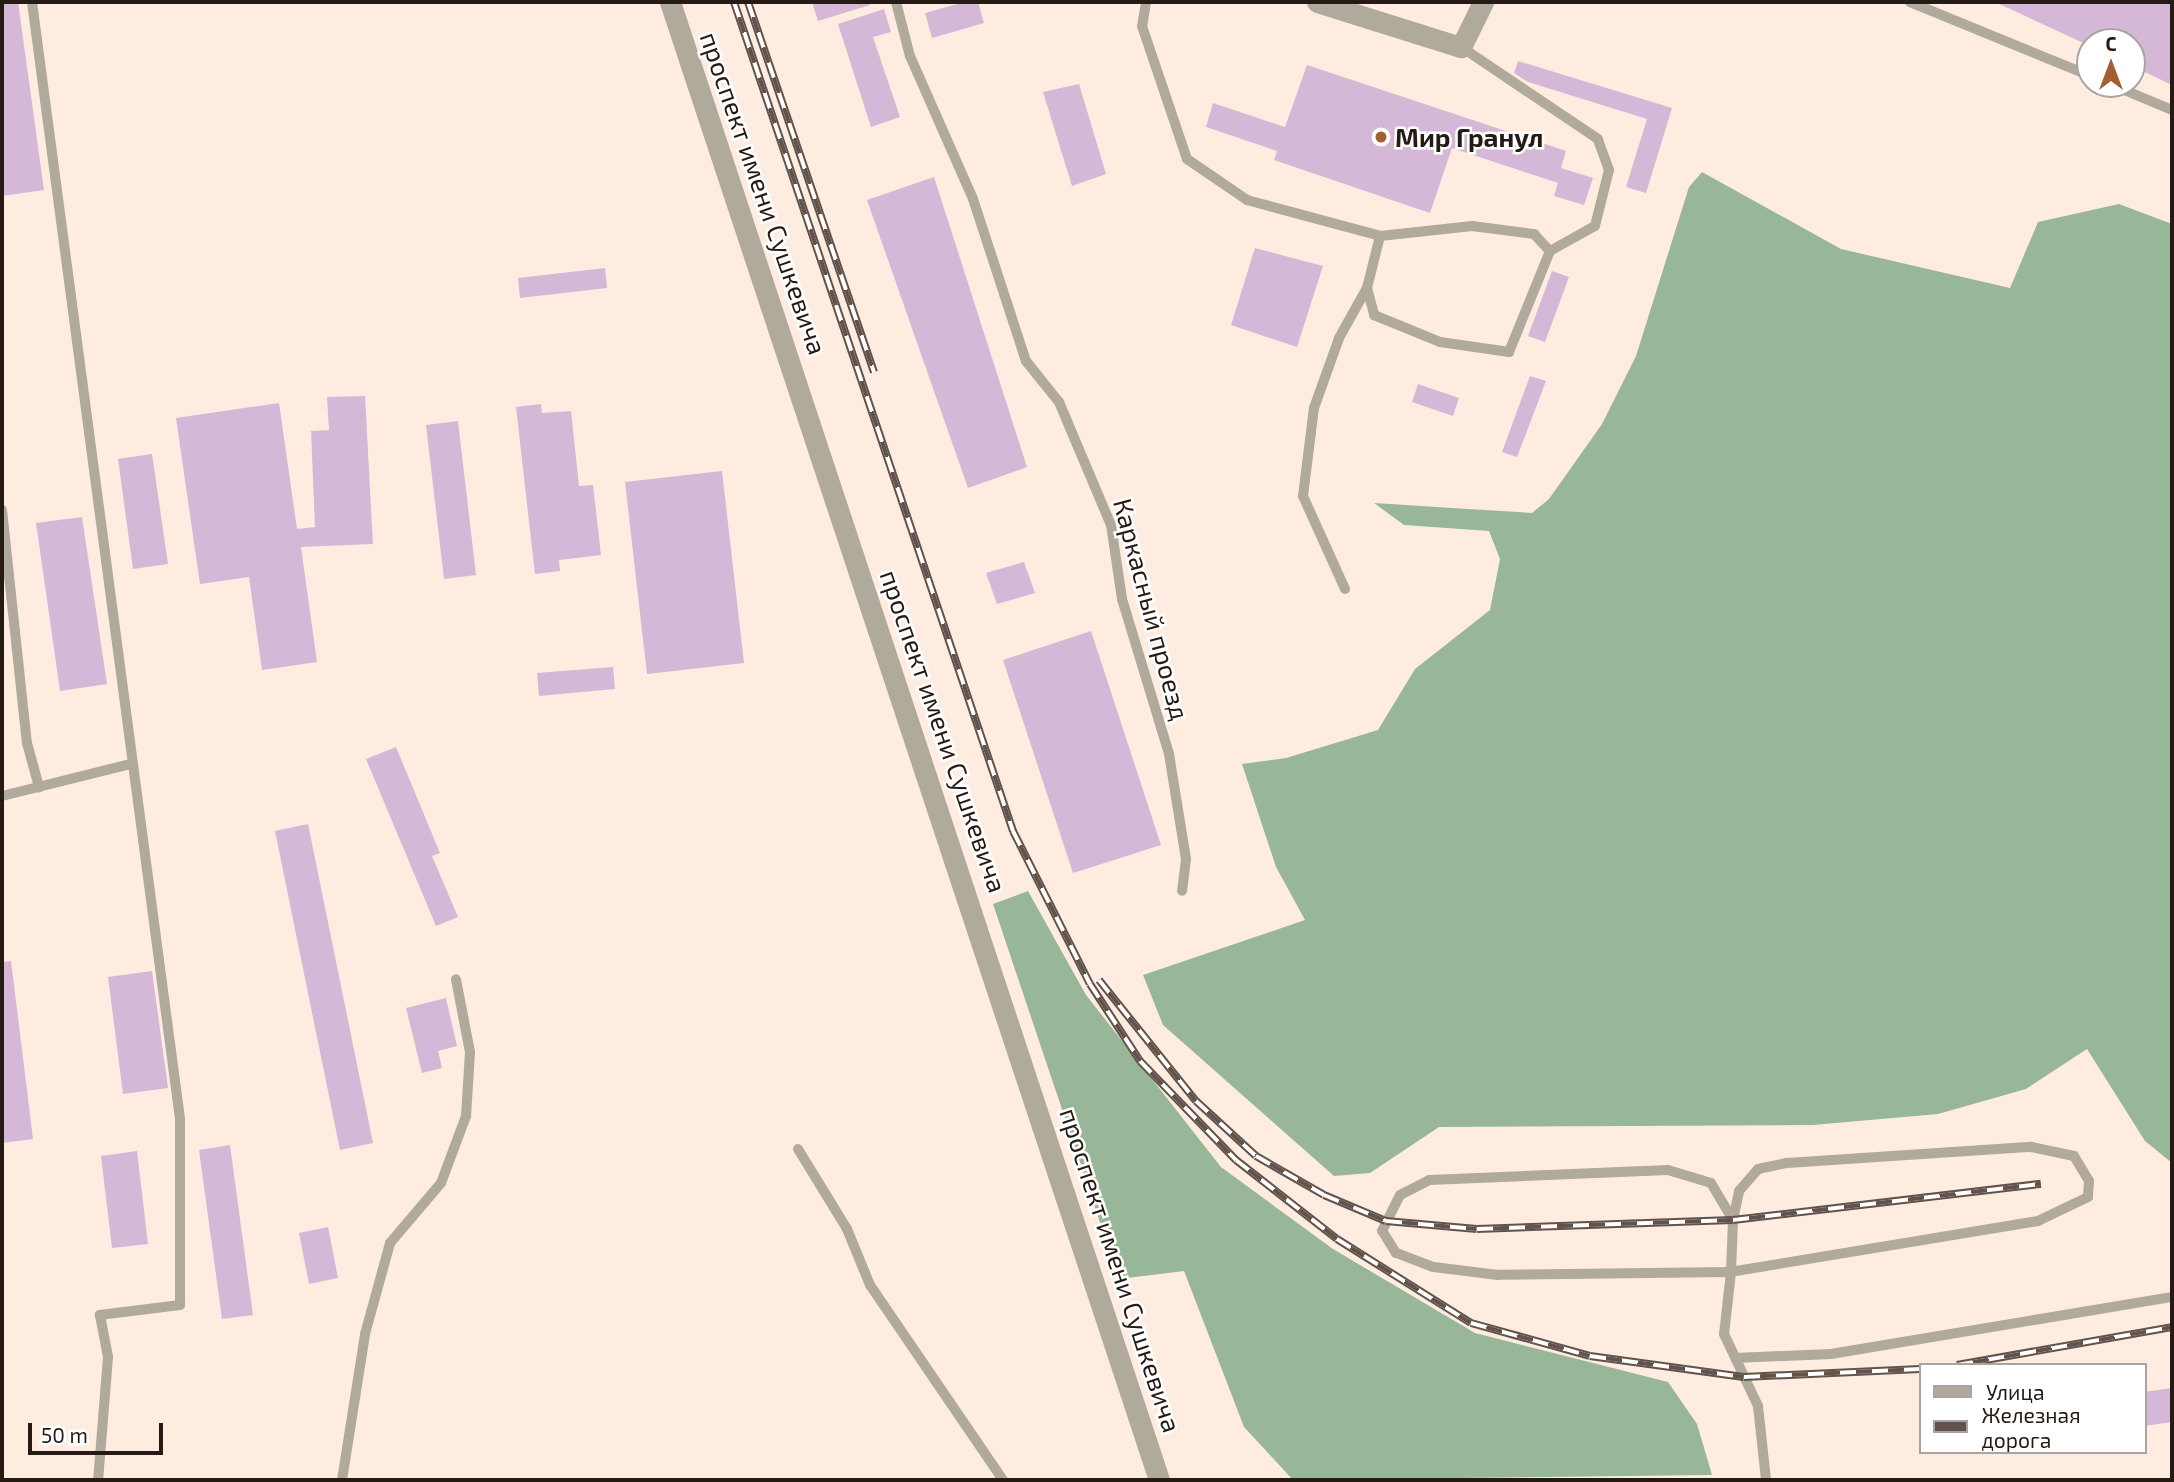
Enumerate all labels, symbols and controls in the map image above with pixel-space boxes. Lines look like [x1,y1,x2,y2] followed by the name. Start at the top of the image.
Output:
[694,28,834,358] street label: проспект имени Сушкевича
[2076,28,2146,98] north arrow
[2105,32,2117,55] text: С
[1395,121,1543,153] place label: Мир Гранул
[1373,129,1389,145] marker: Мир Гранул
[1107,495,1197,723] street label: Каркасный проезд
[874,566,1014,896] street label: проспект имени Сушкевича
[1054,1104,1188,1436] street label: проспект имени Сушкевича
[1918,1363,2146,1454] legend
[1986,1379,2045,1404] text: Улица
[1982,1402,2081,1452] text: Железная дорога
[32,1408,166,1452] scale bar
[41,1422,88,1447] text: 50 m

